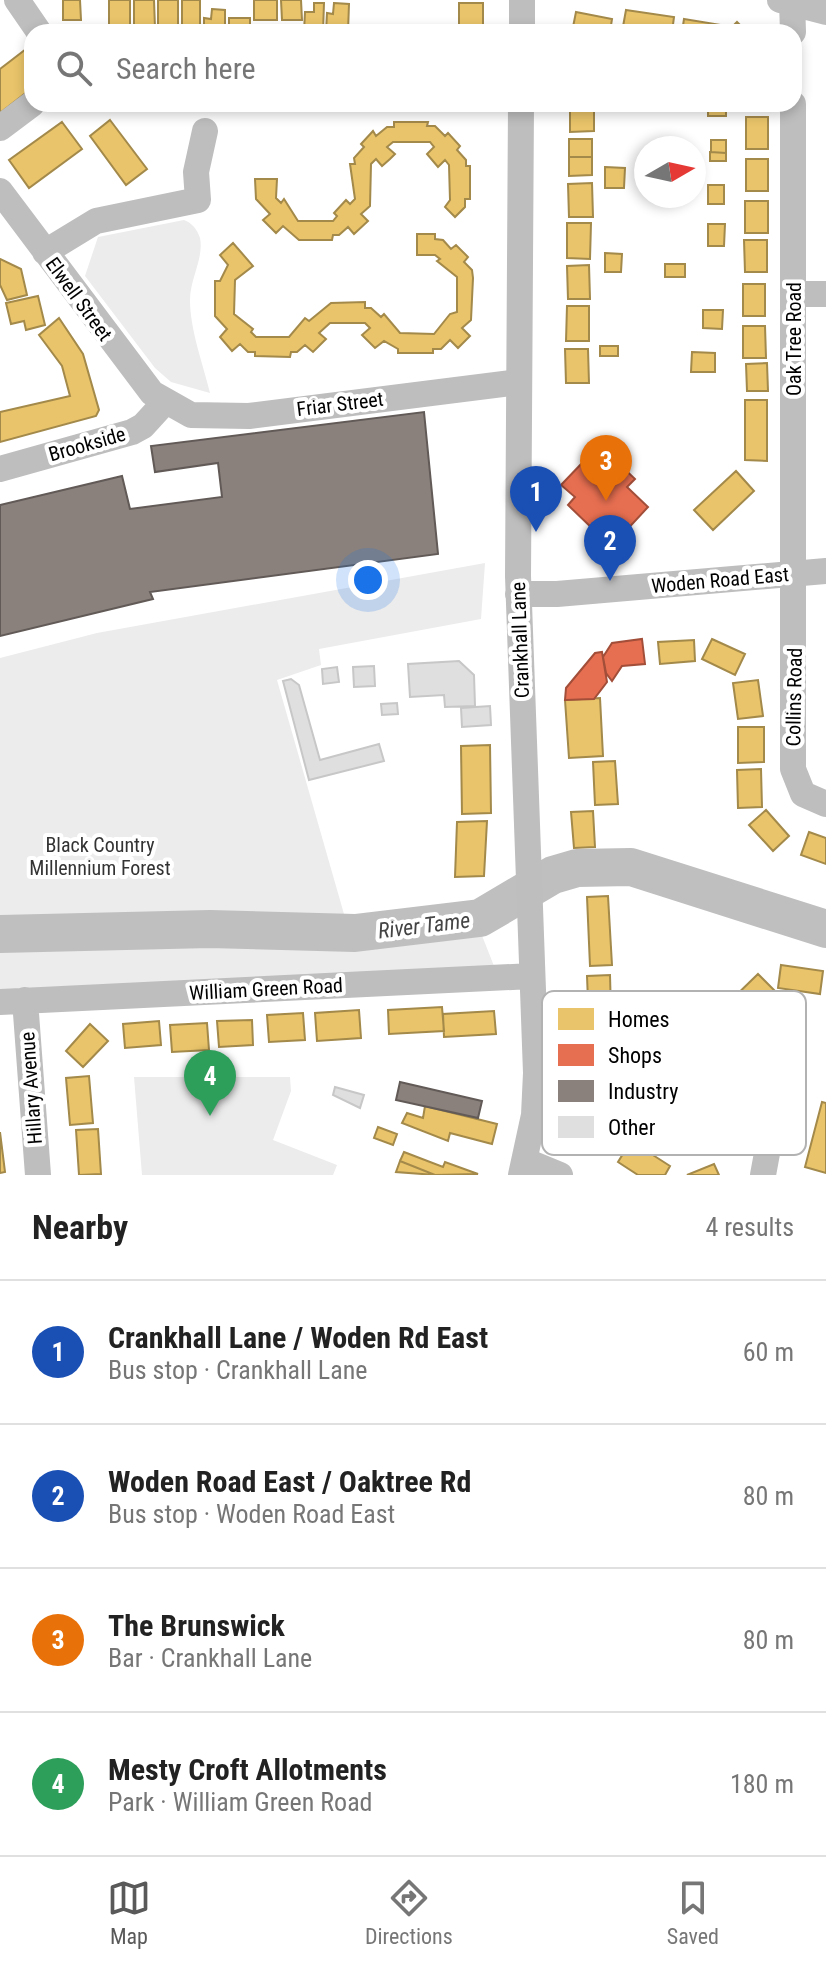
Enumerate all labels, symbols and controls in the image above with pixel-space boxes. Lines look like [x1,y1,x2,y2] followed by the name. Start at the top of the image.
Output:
[24,24,802,112] search box
[52,46,96,90] icon: search
[116,51,256,86] text: Search here
[634,136,706,208] north arrow
[41,252,117,346] street label: Elwell Street
[782,282,806,396] street label: Oak Tree Road
[295,387,385,421] street label: Friar Street
[46,422,128,466] street label: Brookside
[580,435,632,501] pin: 3
[510,466,562,532] pin: 1
[584,515,636,581] pin: 2
[348,560,388,600] your location
[650,562,790,598] street label: Woden Road East
[506,581,534,699] street label: Crankhall Lane
[781,647,807,747] street label: Collins Road
[29,833,171,880] park label: Black Country Millennium Forest
[377,907,471,944] water label: River Tame
[189,973,343,1005] street label: William Green Road
[542,991,806,1155] legend
[608,1007,670,1032] text: Homes
[15,1031,47,1145] street label: Hillary Avenue
[608,1043,662,1068] text: Shops
[184,1050,236,1116] pin: 4
[608,1079,678,1104] text: Industry
[608,1115,656,1140] text: Other
[32,1207,128,1247] text: Nearby
[705,1212,794,1242] text: 4 results
[108,1320,488,1355] text: Crankhall Lane / Woden Rd East
[51,1337,65,1367] text: 1
[743,1337,794,1367] text: 60 m
[108,1355,367,1385] text: Bus stop · Crankhall Lane
[108,1464,471,1499] text: Woden Road East / Oaktree Rd
[51,1481,65,1511] text: 2
[743,1481,794,1511] text: 80 m
[108,1499,395,1529] text: Bus stop · Woden Road East
[108,1608,285,1643] text: The Brunswick
[51,1625,65,1655] text: 3
[743,1625,794,1655] text: 80 m
[108,1643,312,1673] text: Bar · Crankhall Lane
[108,1752,387,1787] text: Mesty Croft Allotments
[51,1769,65,1799] text: 4
[730,1769,794,1799] text: 180 m
[108,1787,372,1817] text: Park · William Green Road
[107,1876,151,1949] tab: Map
[365,1876,453,1949] tab: Directions
[667,1876,719,1949] tab: Saved

